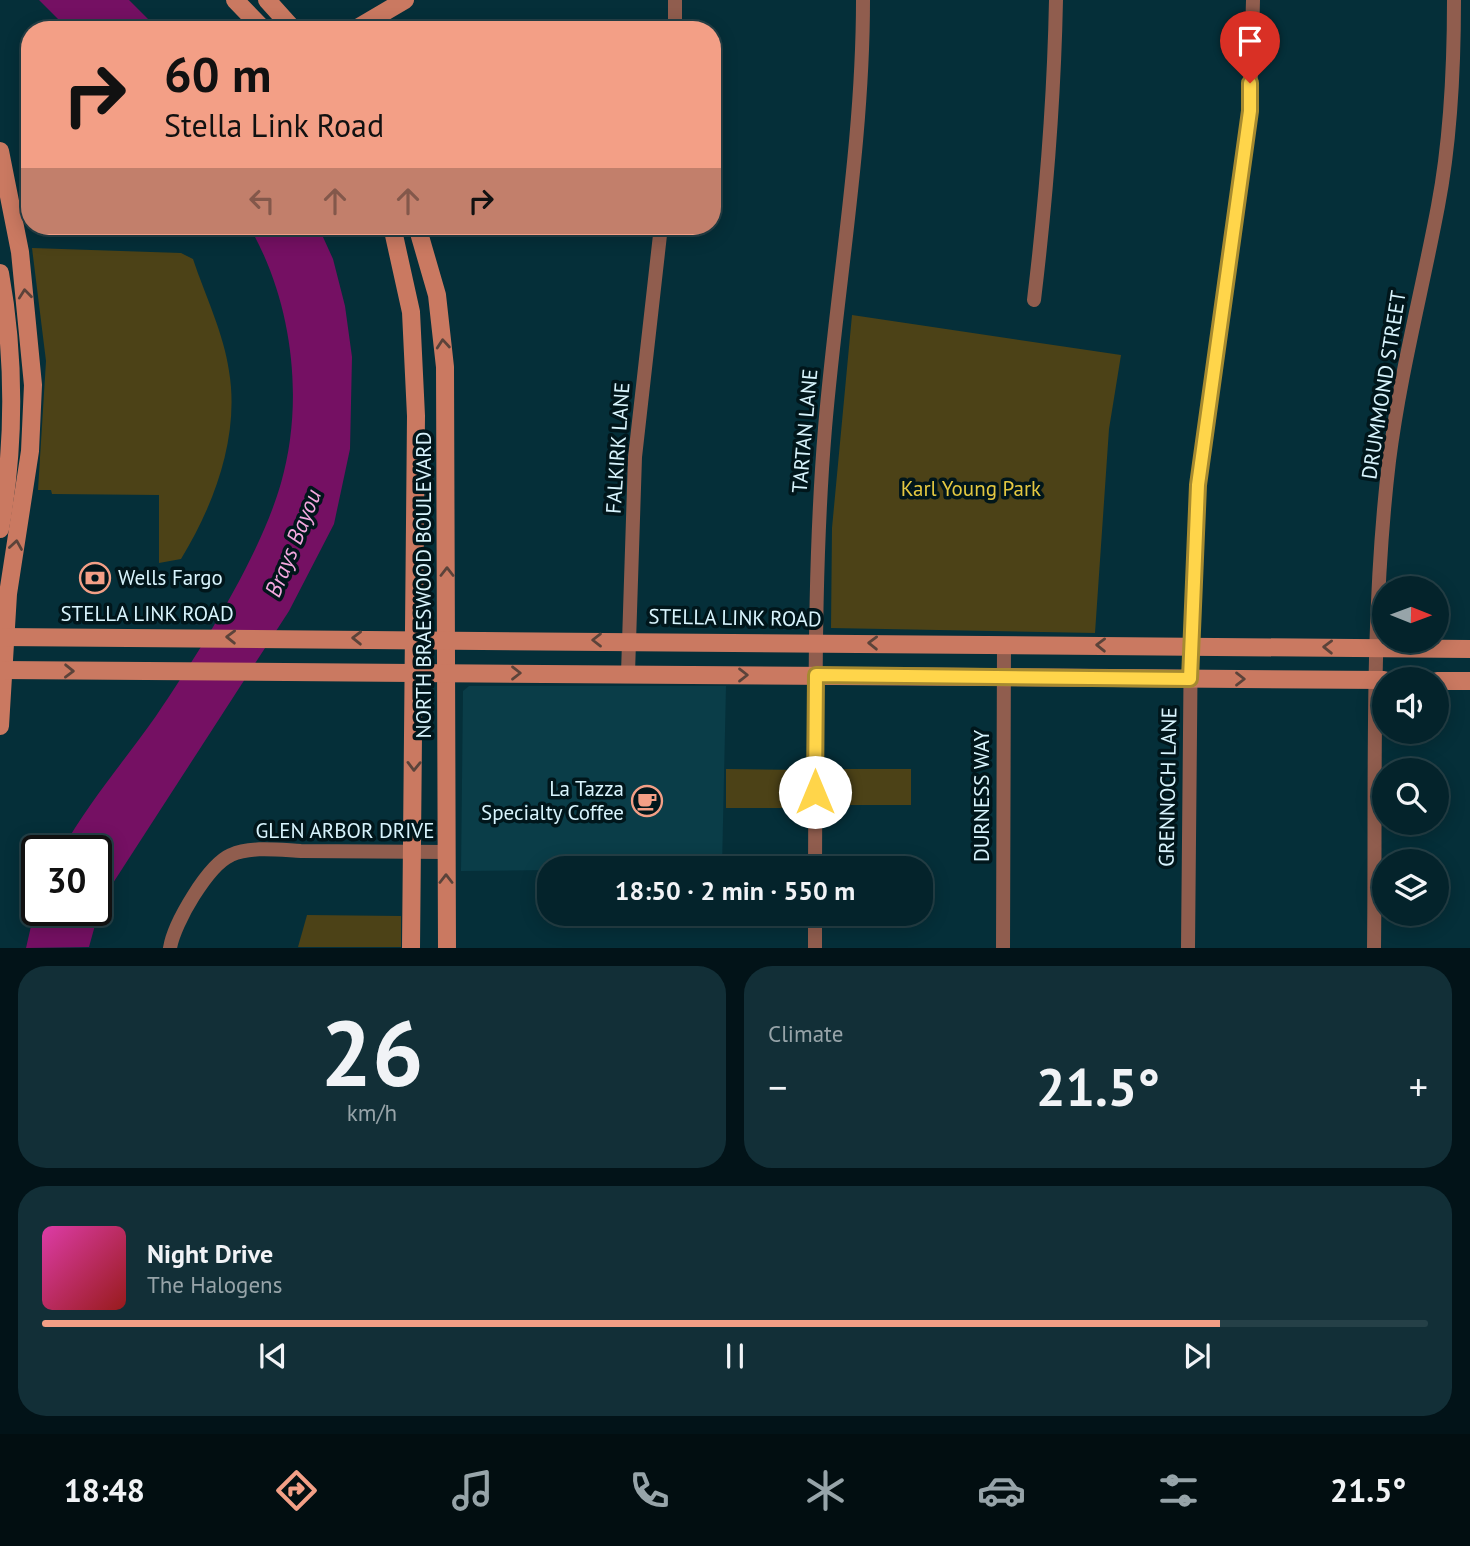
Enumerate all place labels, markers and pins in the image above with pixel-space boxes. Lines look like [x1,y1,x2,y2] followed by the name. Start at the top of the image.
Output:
[1220,11,1280,83] pin
[78,561,112,595] bank icon: Wells Fargo
[118,564,223,591] place label: Wells Fargo
[481,775,624,826] place label: La Tazza Specialty Coffee
[630,784,664,818] cafe icon: La Tazza Specialty Coffee

